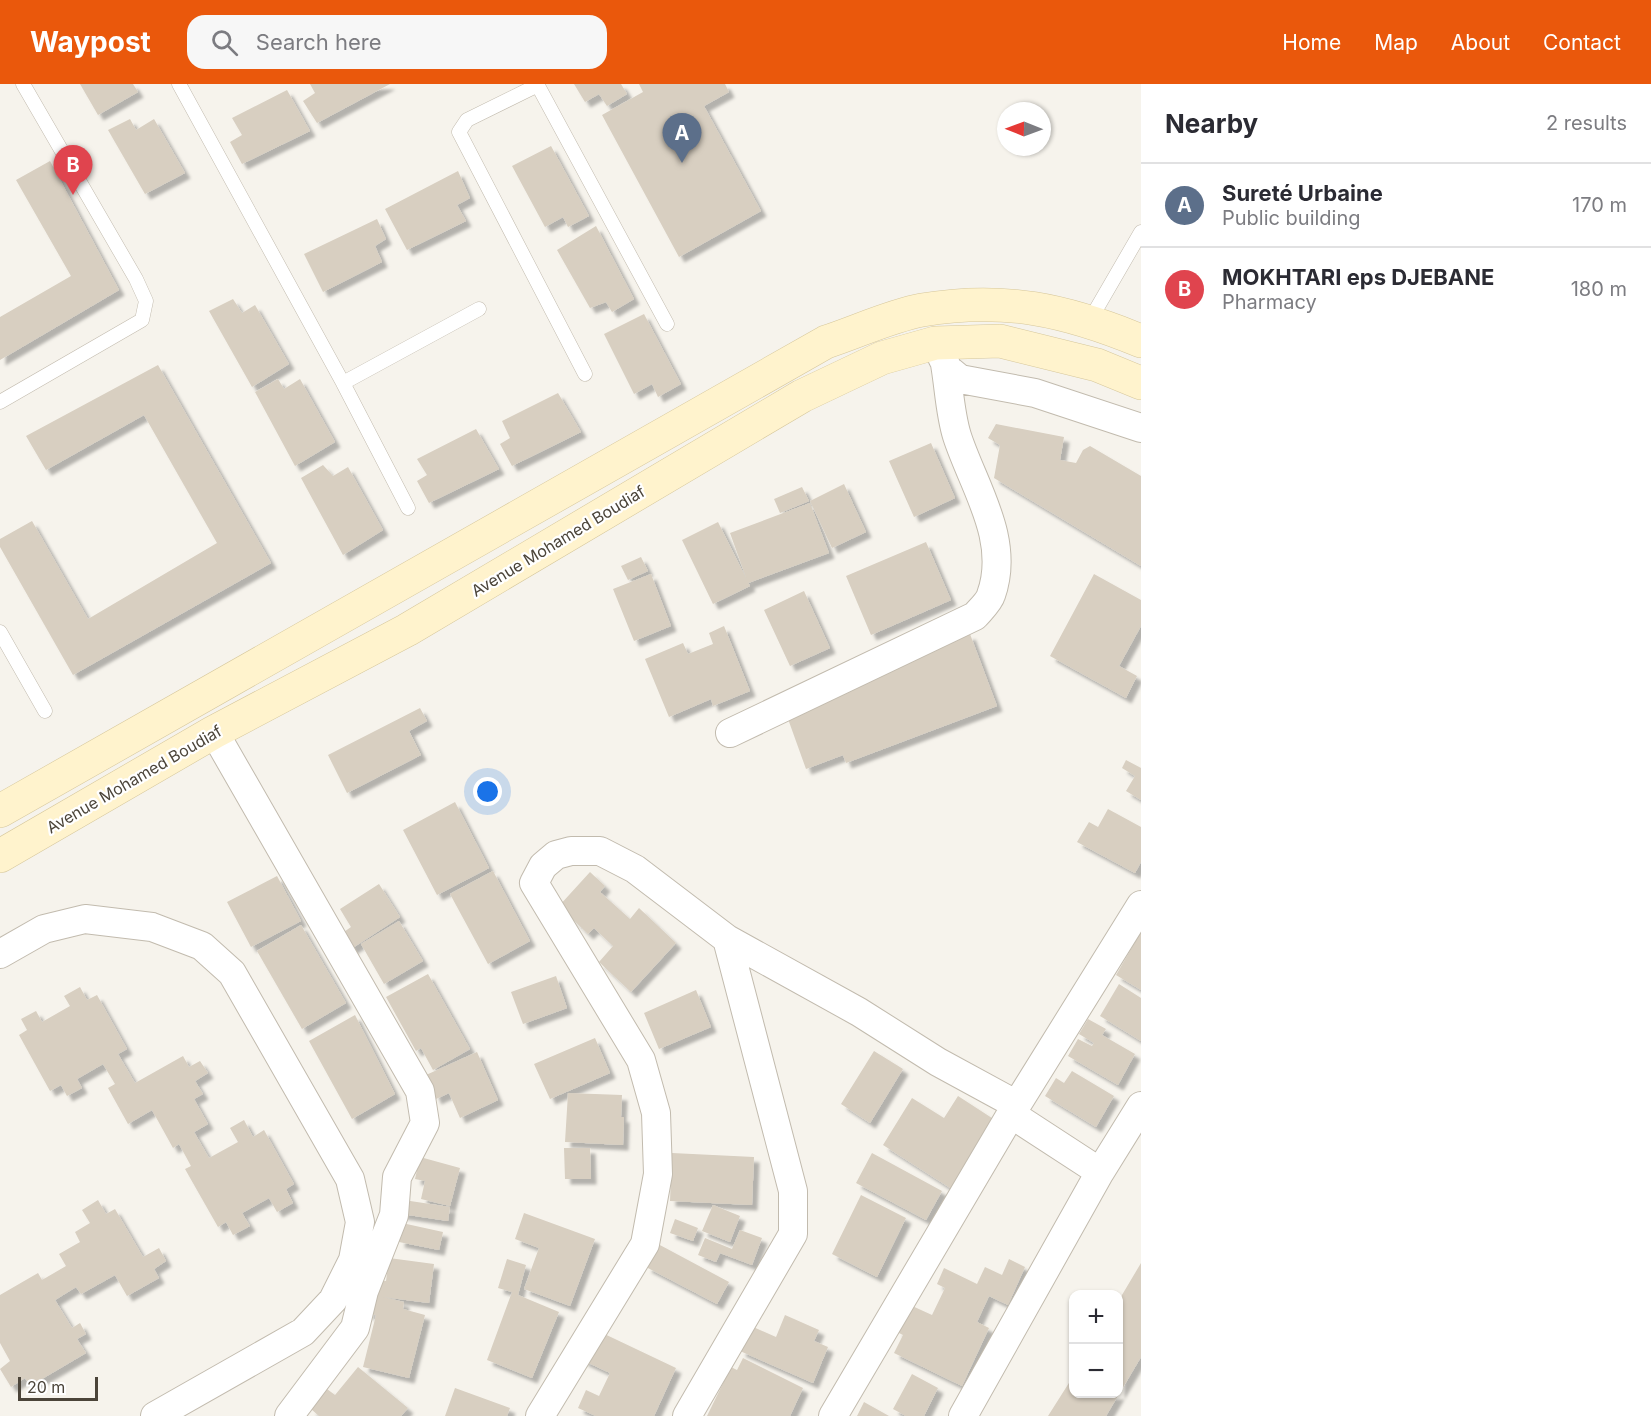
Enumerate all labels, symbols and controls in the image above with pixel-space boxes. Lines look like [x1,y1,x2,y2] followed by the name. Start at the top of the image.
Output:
[187,15,607,69] search box
[30,25,151,59] text: Waypost
[208,26,241,59] icon: search
[256,29,382,55] text: Search here
[1282,30,1341,55] text: Home
[1374,30,1418,55] text: Map
[1451,30,1510,55] text: About
[1543,30,1621,55] text: Contact
[997,102,1051,156] north arrow
[1165,108,1258,139] text: Nearby
[1546,111,1627,135] text: 2 results
[662,113,702,163] pin: A
[54,146,92,195] pin: B
[1222,180,1383,206] text: Sureté Urbaine
[1177,193,1192,217] text: A
[1572,193,1627,217] text: 170 m
[1222,206,1361,230] text: Public building
[1222,264,1494,290] text: MOKHTARI eps DJEBANE
[1178,277,1191,301] text: B
[1571,277,1627,301] text: 180 m
[1222,290,1317,314] text: Pharmacy
[468,481,648,601] street label: Avenue Mohamed Boudiaf
[43,721,225,837] street label: Avenue Mohamed Boudiaf
[473,777,502,806] your location
[1069,1290,1123,1398] map controls
[1069,1290,1123,1344] button: +
[1069,1344,1123,1398] button: −
[18,1374,98,1402] scale bar
[27,1377,65,1397] text: 20 m

